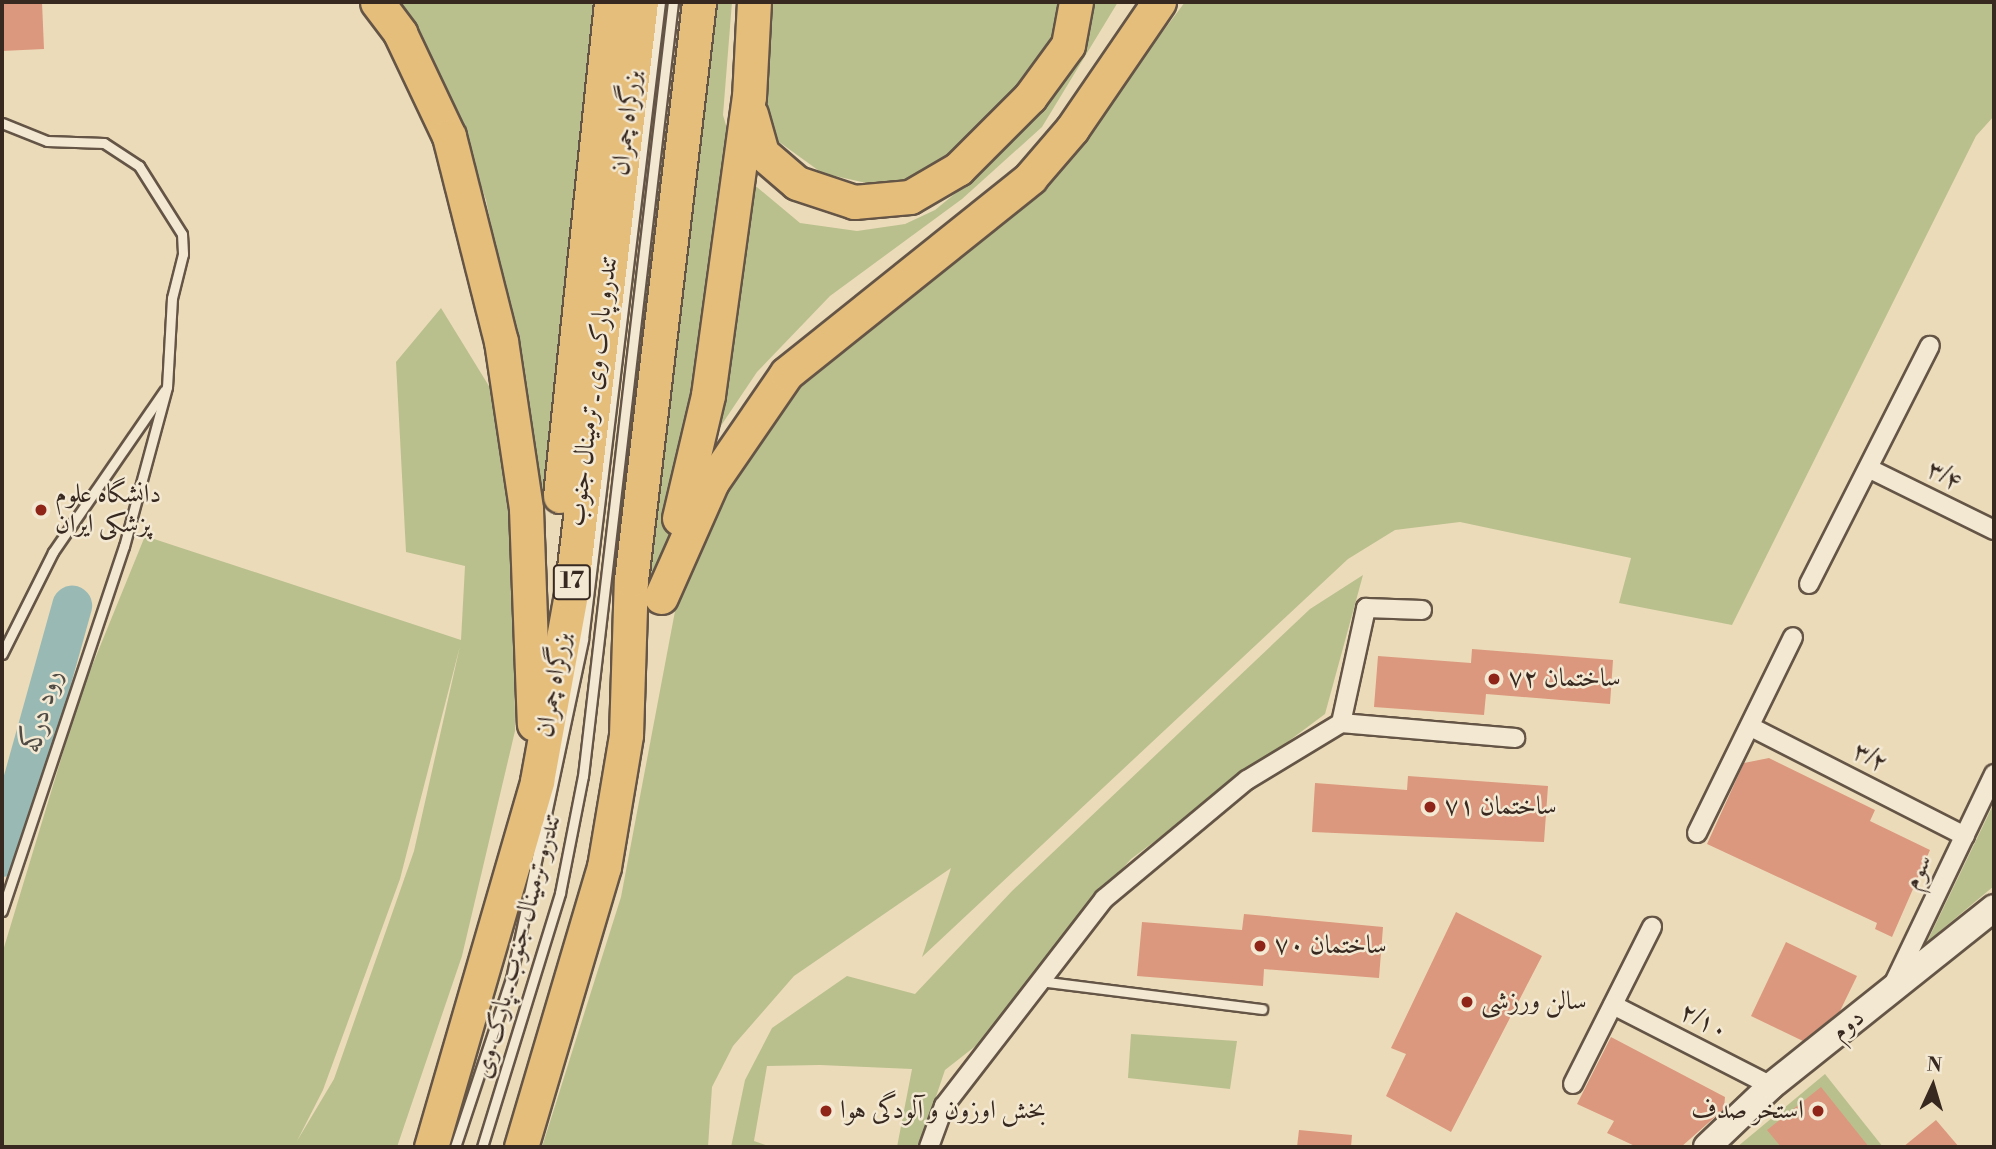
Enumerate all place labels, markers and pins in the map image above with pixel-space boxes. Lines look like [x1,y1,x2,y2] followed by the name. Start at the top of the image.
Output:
[55,479,161,540] place label: دانشگاه علوم پزشکی ایران
[33,502,49,518] marker: دانشگاه علوم پزشکی ایران
[1508,663,1621,695] place label: ساختمان ۷۲
[1486,671,1502,687] marker: ساختمان ۷۲
[1444,791,1557,823] place label: ساختمان ۷۱
[1422,799,1438,815] marker: ساختمان ۷۱
[1274,930,1387,962] place label: ساختمان ۷۰
[1252,938,1268,954] marker: ساختمان ۷۰
[1481,986,1587,1018] place label: سالن ورزشی
[1459,994,1475,1010] marker: سالن ورزشی
[840,1095,1046,1127] place label: بخش اوزون و آلودگی هوا
[1691,1095,1804,1127] place label: استخر صدف
[818,1103,834,1119] marker: بخش اوزون و آلودگی هوا
[1810,1103,1826,1119] marker: استخر صدف

